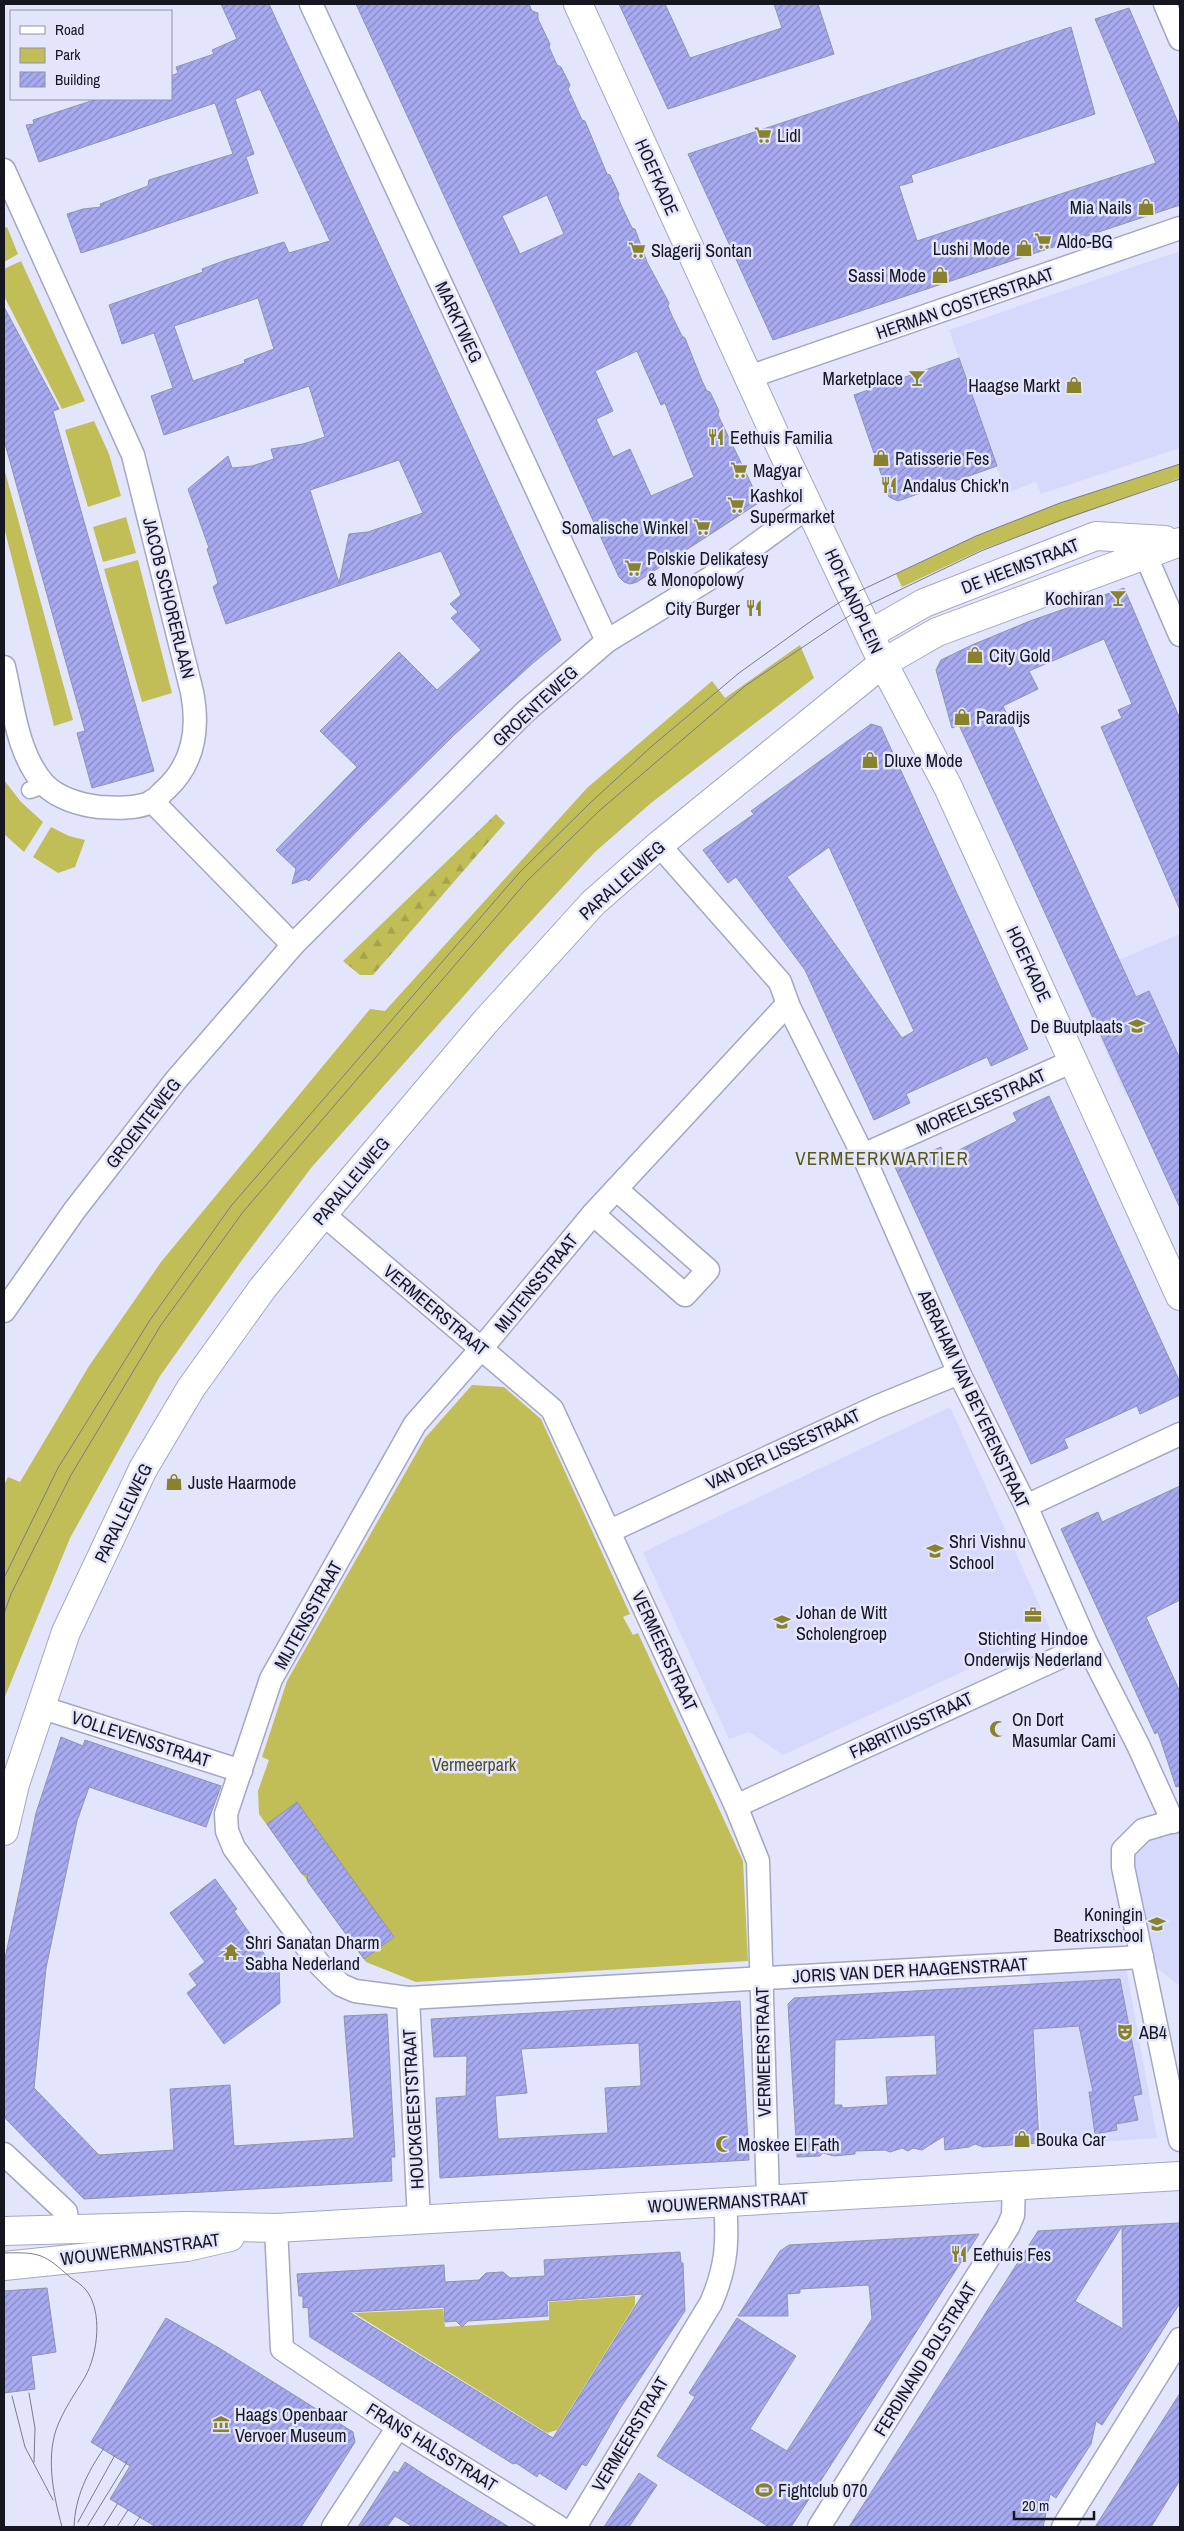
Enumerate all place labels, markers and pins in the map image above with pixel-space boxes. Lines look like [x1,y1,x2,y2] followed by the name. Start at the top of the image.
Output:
[777,123,801,148] place label: Lidl
[753,125,773,145] supermarket icon: Lidl
[1070,195,1132,220] place label: Mia Nails
[1136,197,1156,217] shop icon: Mia Nails
[1056,229,1113,254] place label: Aldo-BG
[1033,231,1053,251] supermarket icon: Aldo-BG
[933,236,1010,261] place label: Lushi Mode
[651,238,752,263] place label: Slagerij Sontan
[1014,238,1034,258] shop icon: Lushi Mode
[627,240,647,260] supermarket icon: Slagerij Sontan
[848,263,926,288] place label: Sassi Mode
[930,265,950,285] shop icon: Sassi Mode
[823,366,903,391] place label: Marketplace
[907,368,927,388] bar icon: Marketplace
[968,373,1060,398] place label: Haagse Markt
[1064,375,1084,395] shop icon: Haagse Markt
[730,425,833,450] place label: Eethuis Familia
[706,427,726,447] restaurant icon: Eethuis Familia
[895,446,989,471] place label: Patisserie Fes
[871,448,891,468] shop icon: Patisserie Fes
[753,458,802,483] place label: Magyar
[729,460,749,480] supermarket icon: Magyar
[902,473,1009,498] place label: Andalus Chick'n
[879,475,899,495] restaurant icon: Andalus Chick'n
[750,483,835,529] place label: Kashkol Supermarket
[726,495,746,515] supermarket icon: Kashkol Supermarket
[562,515,688,540] place label: Somalische Winkel
[692,517,712,537] supermarket icon: Somalische Winkel
[647,546,769,592] place label: Polskie Delikatesy & Monopolowy
[623,558,643,578] supermarket icon: Polskie Delikatesy & Monopolowy
[1045,586,1104,611] place label: Kochiran
[1108,588,1128,608] bar icon: Kochiran
[665,596,740,621] place label: City Burger
[744,598,764,618] restaurant icon: City Burger
[989,643,1051,668] place label: City Gold
[965,645,985,665] shop icon: City Gold
[976,705,1030,730] place label: Paradijs
[952,707,972,727] shop icon: Paradijs
[884,748,963,773] place label: Dluxe Mode
[860,750,880,770] shop icon: Dluxe Mode
[1030,1014,1123,1039] place label: De Buutplaats
[1127,1016,1147,1036] school or university icon: De Buutplaats
[188,1470,296,1495] place label: Juste Haarmode
[164,1472,184,1492] shop icon: Juste Haarmode
[949,1529,1026,1575] place label: Shri Vishnu School
[925,1541,945,1561] school or university icon: Shri Vishnu School
[796,1600,887,1646] place label: Johan de Witt Scholengroep
[1023,1605,1043,1625] office icon: Stichting Hindoe Onderwijs Nederland
[772,1612,792,1632] school or university icon: Johan de Witt Scholengroep
[964,1626,1102,1672] place label: Stichting Hindoe Onderwijs Nederland
[1012,1707,1116,1753] place label: On Dort Masumlar Cami
[988,1719,1008,1739] mosque icon: On Dort Masumlar Cami
[1054,1902,1143,1948] place label: Koningin Beatrixschool
[1147,1914,1167,1934] school or university icon: Koningin Beatrixschool
[245,1930,380,1976] place label: Shri Sanatan Dharm Sabha Nederland
[221,1942,241,1962] temple icon: Shri Sanatan Dharm Sabha Nederland
[1138,2020,1167,2045] place label: AB4
[1115,2022,1135,2042] theatre icon: AB4
[1036,2127,1106,2152] place label: Bouka Car
[1012,2129,1032,2149] shop icon: Bouka Car
[738,2132,840,2157] place label: Moskee El Fath
[714,2134,734,2154] mosque icon: Moskee El Fath
[973,2242,1051,2267] place label: Eethuis Fes
[949,2244,969,2264] restaurant icon: Eethuis Fes
[235,2402,347,2448] place label: Haags Openbaar Vervoer Museum
[211,2414,231,2434] museum icon: Haags Openbaar Vervoer Museum
[778,2478,867,2503] place label: Fightclub 070
[754,2480,774,2500] sports icon: Fightclub 070

